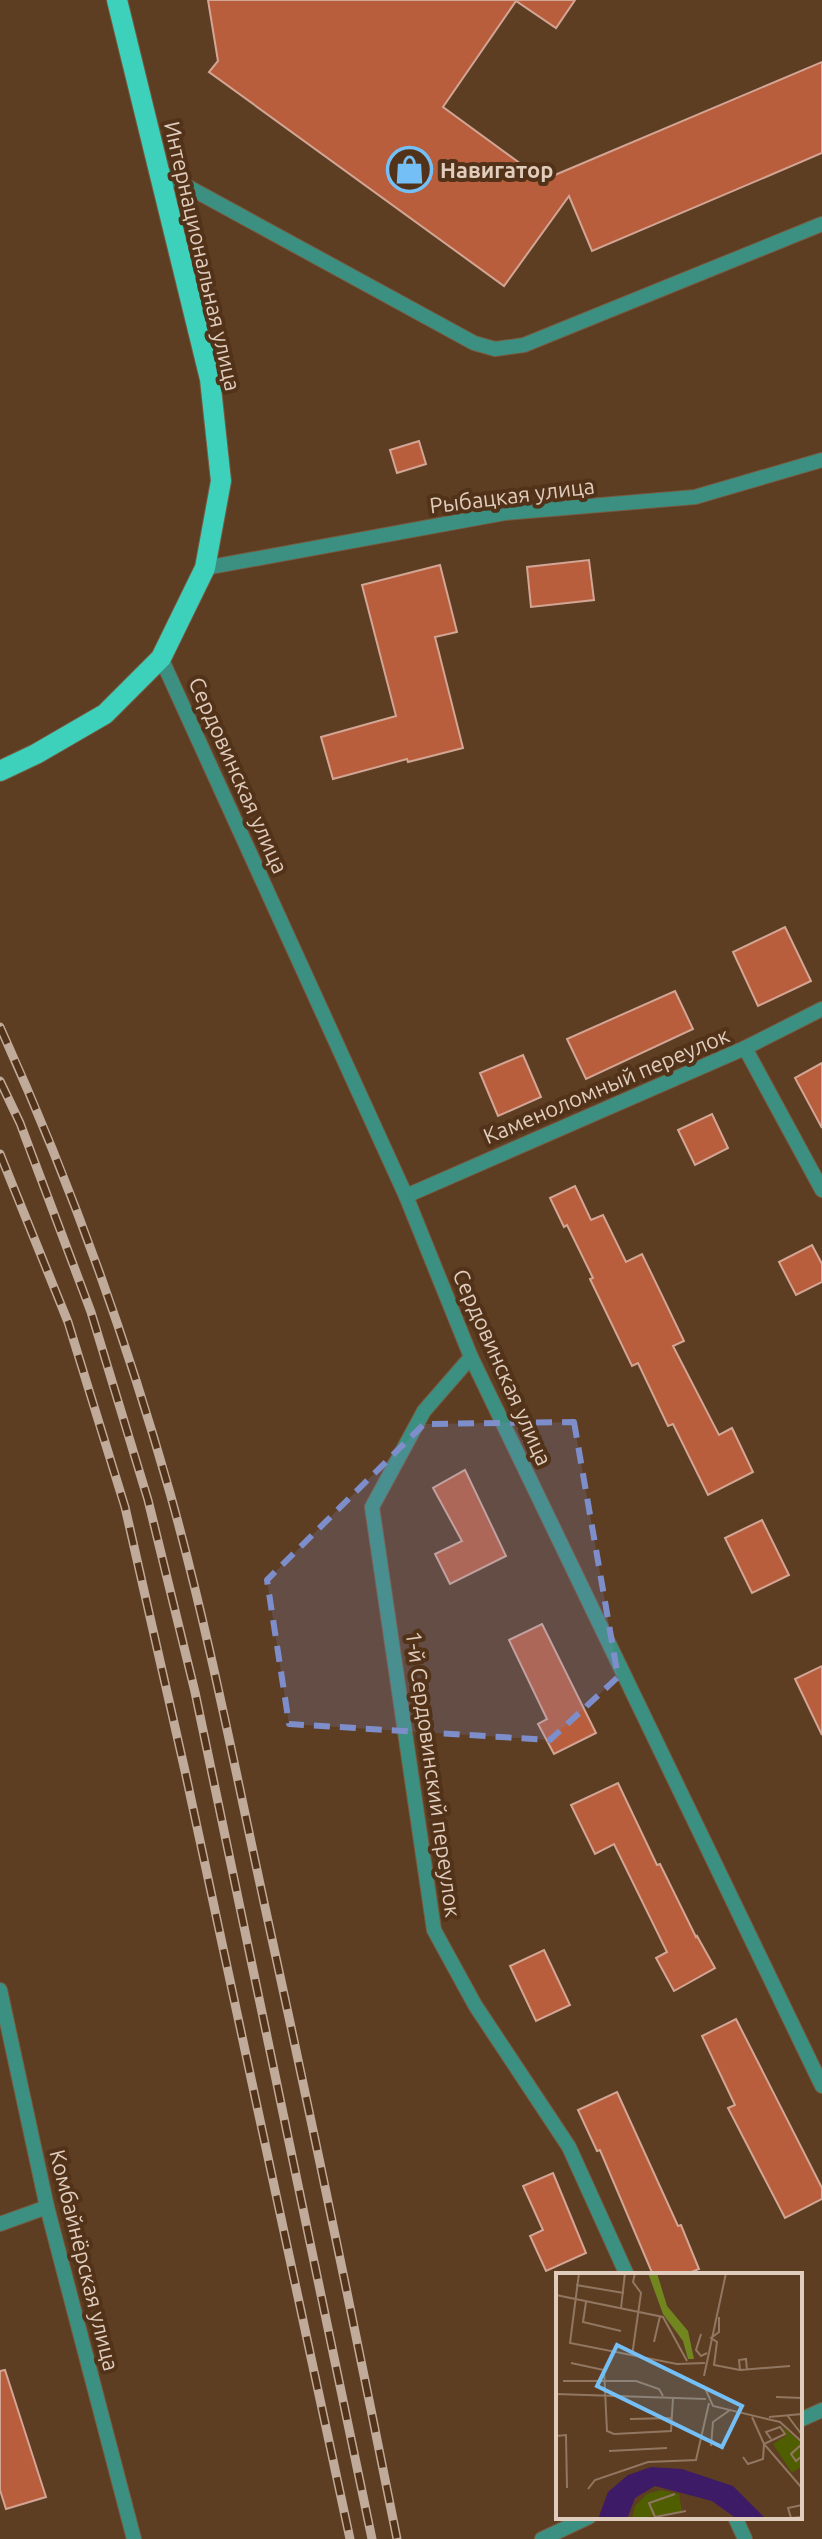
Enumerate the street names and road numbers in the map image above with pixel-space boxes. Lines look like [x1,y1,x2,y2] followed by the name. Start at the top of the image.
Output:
[160,119,246,393] street label: Интернациональная улица
[428,472,596,518] street label: Рыбацкая улица
[184,673,294,877] street label: Сердовинская улица
[479,1022,733,1148] street label: Каменоломный переулок
[448,1265,558,1469] street label: Сердовинская улица
[402,1629,466,1919] street label: 1-й Сердовинский переулок
[45,2147,125,2373] street label: Комбайнёрская улица

